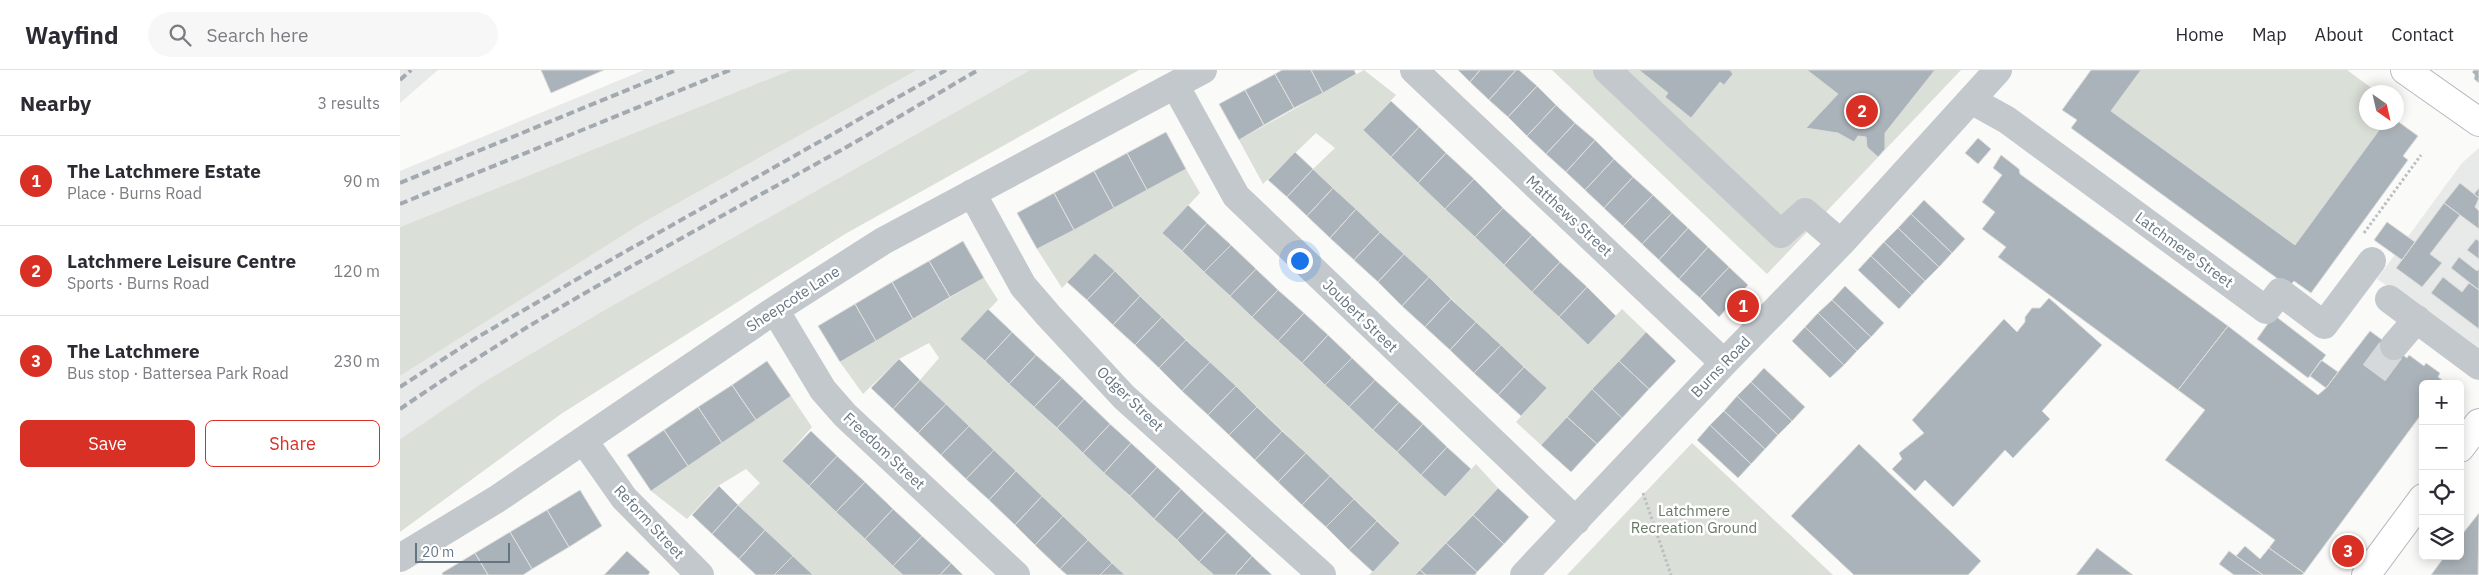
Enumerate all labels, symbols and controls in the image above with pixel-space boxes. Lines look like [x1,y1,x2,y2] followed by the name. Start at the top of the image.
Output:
[148,12,498,57] search box
[25,19,118,51] text: Wayfind
[166,21,194,49] icon: search
[206,23,308,47] text: Search here
[2176,23,2224,46] text: Home
[2252,23,2287,46] text: Map
[2315,23,2363,46] text: About
[2391,23,2454,46] text: Contact
[2359,85,2404,130] north arrow
[20,89,91,117] text: Nearby
[1846,92,1878,130] pin: 2
[317,93,380,113] text: 3 results
[67,159,261,183] text: The Latchmere Estate
[31,171,41,191] text: 1
[343,171,380,191] text: 90 m
[1522,171,1616,260] street label: Matthews Street
[67,183,202,203] text: Place · Burns Road
[2132,208,2237,292] street label: Latchmere Street
[1287,248,1313,274] your location
[67,249,296,273] text: Latchmere Leisure Centre
[31,261,41,281] text: 2
[333,261,380,281] text: 120 m
[742,261,843,336] street label: Sheepcote Lane
[67,273,210,293] text: Sports · Burns Road
[1319,275,1402,356] street label: Joubert Street
[1727,287,1759,325] pin: 1
[1687,332,1754,401] street label: Burns Road
[67,339,200,363] text: The Latchmere
[31,351,41,371] text: 3
[333,351,380,371] text: 230 m
[1093,362,1168,435] street label: Odger Street
[67,363,289,383] text: Bus stop · Battersea Park Road
[2419,380,2464,560] map controls
[2419,380,2464,425] button: +
[840,408,929,493] street label: Freedom Street
[20,420,195,467] button: Save
[205,420,380,467] button: Share
[2419,425,2464,470] button: −
[2419,470,2464,515] button: locate
[610,481,688,563] street label: Reform Street
[1631,501,1757,537] park label: Latchmere Recreation Ground
[2419,515,2464,560] button: layers
[2332,532,2364,570] pin: 3
[415,540,510,563] scale bar
[422,543,454,561] text: 20 m

